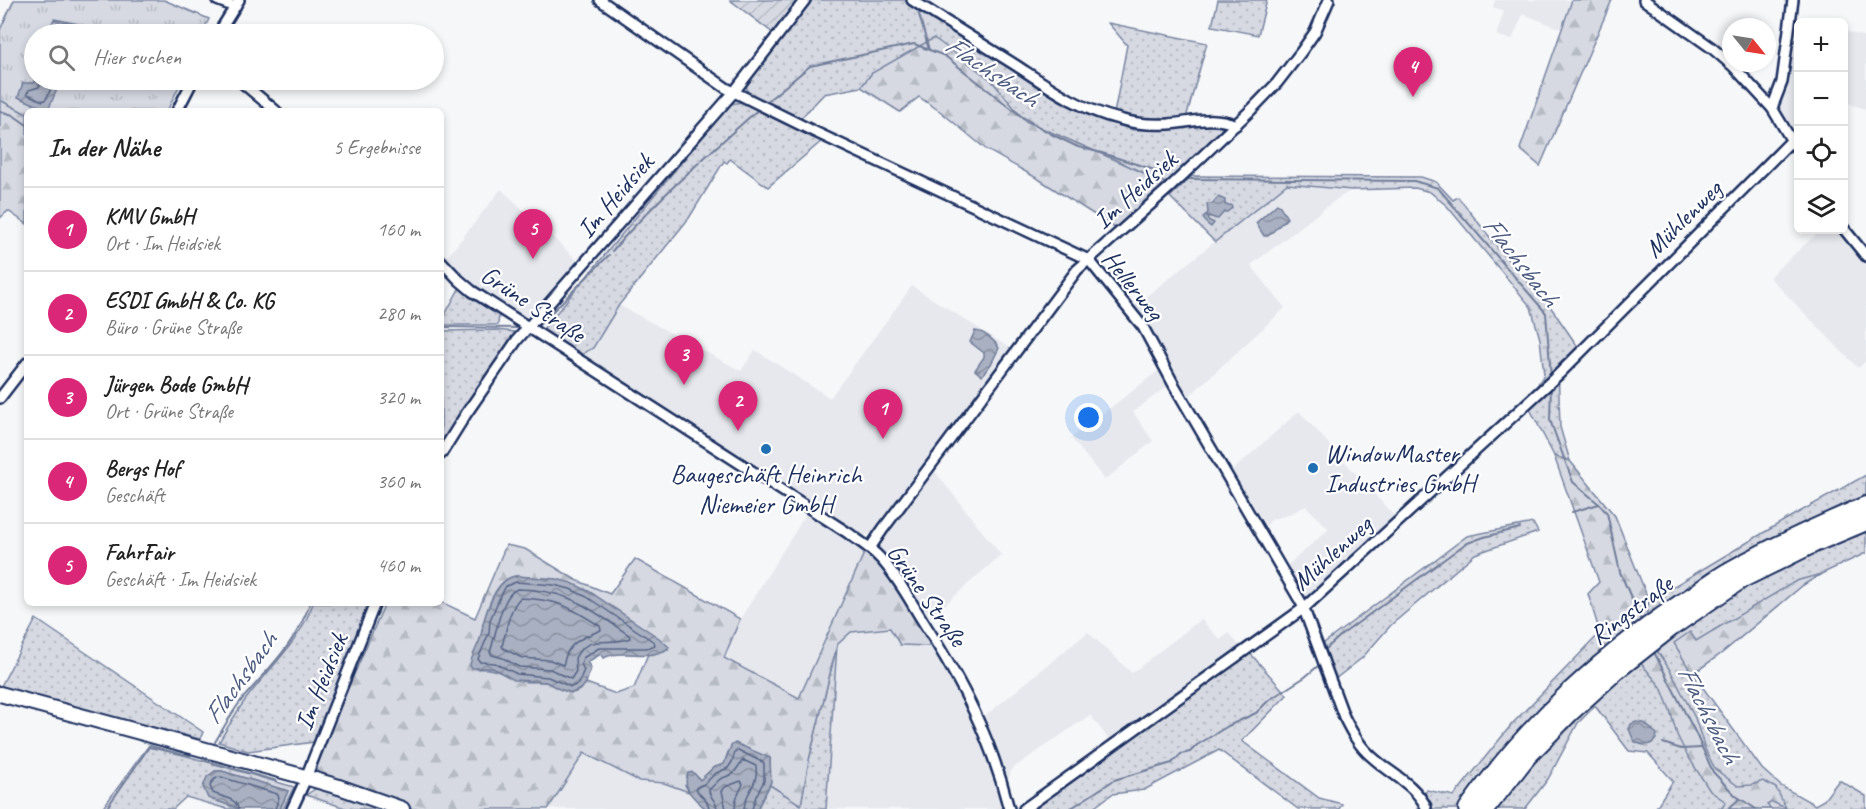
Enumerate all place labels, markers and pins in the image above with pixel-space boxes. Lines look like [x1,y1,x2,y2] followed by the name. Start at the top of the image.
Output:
[1394,48,1432,97] pin: 4
[514,210,552,259] pin: 5
[664,336,704,385] pin: 3
[718,382,758,431] pin: 2
[864,390,902,439] pin: 1
[1325,437,1480,500] place label: WindowMaster Industries GmbH
[759,442,773,456] marker: Baugeschäft Heinrich Niemeier GmbH
[670,458,864,521] place label: Baugeschäft Heinrich Niemeier GmbH
[1306,461,1320,475] marker: WindowMaster Industries GmbH

